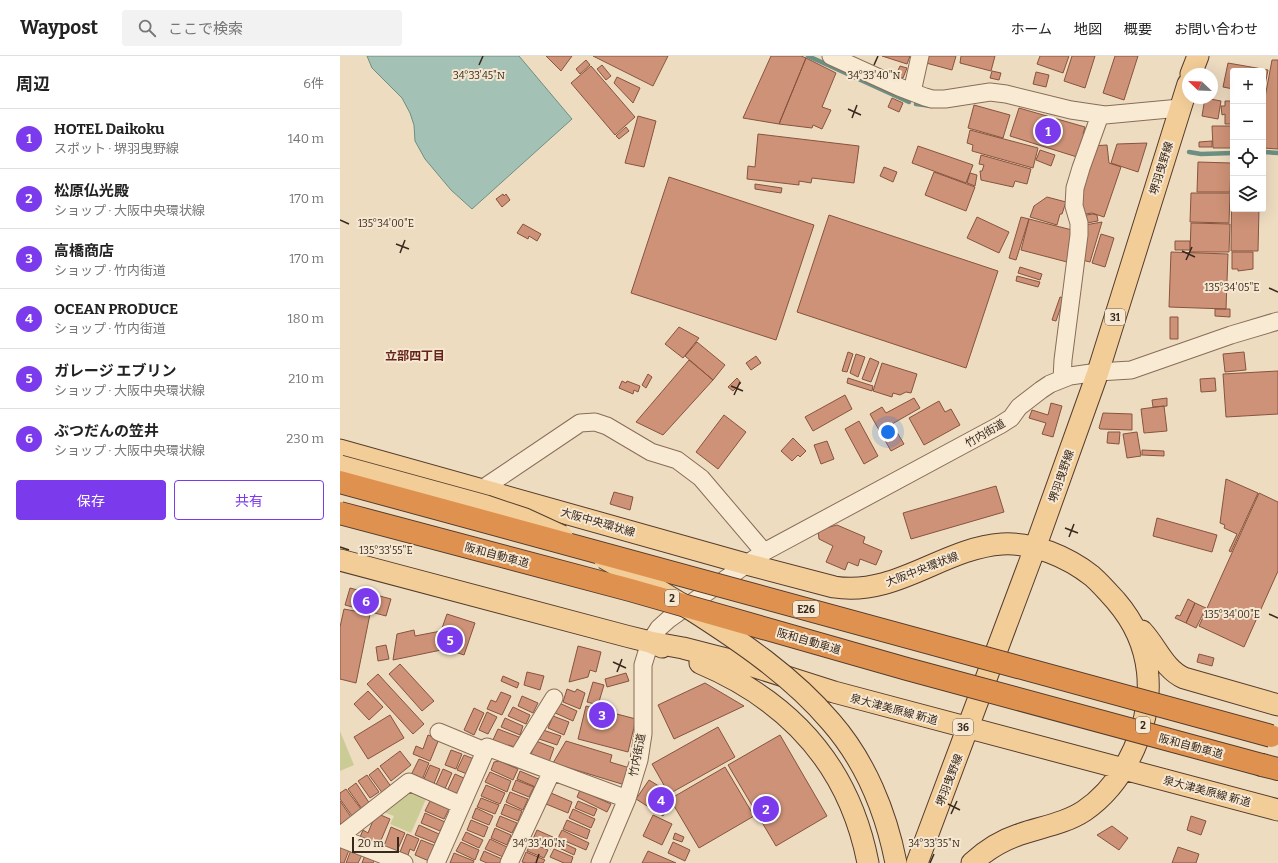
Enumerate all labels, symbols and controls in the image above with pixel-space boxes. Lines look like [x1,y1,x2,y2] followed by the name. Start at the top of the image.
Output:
[122,10,402,46] search box
[20,16,98,39] text: Waypost
[136,17,158,39] icon: search
[168,20,243,38] text: ここで検索
[1010,21,1052,38] text: ホーム
[1074,21,1102,38] text: 地図
[1124,21,1152,38] text: 概要
[1174,21,1258,38] text: お問い合わせ
[1182,68,1218,104] north arrow
[1230,68,1266,212] map controls
[1230,68,1266,104] button: +
[453,70,505,82] text: 34°33'45"N
[848,70,901,82] text: 34°33'40"N
[16,74,50,95] text: 周辺
[303,76,324,91] text: 6件
[1230,104,1266,140] button: −
[1035,116,1061,146] pin: 1
[54,120,165,138] text: HOTEL Daikoku
[26,131,32,146] text: 1
[288,131,324,146] text: 140 m
[1147,140,1176,196] street label: 堺羽曳野線
[1230,140,1266,176] button: locate
[54,141,179,156] text: スポット · 堺羽曳野線
[1230,176,1266,212] button: layers
[54,182,129,200] text: 松原仏光殿
[25,191,33,206] text: 2
[289,191,324,206] text: 170 m
[54,203,205,218] text: ショップ · 大阪中央環状線
[358,218,414,230] text: 135°34'00"E
[54,242,114,260] text: 高橋商店
[25,251,33,266] text: 3
[289,251,324,266] text: 170 m
[54,263,166,278] text: ショップ · 竹内街道
[1204,282,1260,294] text: 135°34'05"E
[54,300,178,318] text: OCEAN PRODUCE
[1105,309,1125,325] road number: 31
[25,311,33,326] text: 4
[288,311,324,326] text: 180 m
[54,321,166,336] text: ショップ · 竹内街道
[385,349,445,363] district label: 立部四丁目
[54,362,176,380] text: ガレージ エブリン
[25,371,33,386] text: 5
[288,371,324,386] text: 210 m
[54,383,205,398] text: ショップ · 大阪中央環状線
[963,417,1008,450] street label: 竹内街道
[54,422,159,440] text: ぶつだんの笠井
[878,422,898,442] your location
[25,431,33,446] text: 6
[286,431,324,446] text: 230 m
[54,443,205,458] text: ショップ · 大阪中央環状線
[1046,448,1077,504] street label: 堺羽曳野線
[16,480,166,520] button: 保存
[174,480,324,520] button: 共有
[559,506,637,539] street label: 大阪中央環状線
[463,541,530,570] street label: 阪和自動車道
[359,545,413,557] text: 135°33'55"E
[884,550,960,589] street label: 大阪中央環状線
[353,586,379,616] pin: 6
[665,590,679,606] road number: 2
[793,601,819,617] road number: E26
[1204,609,1260,621] text: 135°34'00"E
[437,625,463,655] pin: 5
[775,626,842,657] street label: 阪和自動車道
[849,692,939,727] street label: 泉大津美原線 新道
[589,700,615,730] pin: 3
[1136,717,1150,733] road number: 2
[953,719,973,735] road number: 36
[627,732,648,778] street label: 竹内街道
[1157,732,1224,761] street label: 阪和自動車道
[934,752,965,808] street label: 堺羽曳野線
[1162,774,1252,809] street label: 泉大津美原線 新道
[648,785,674,815] pin: 4
[753,794,779,824] pin: 2
[352,835,399,854] scale bar
[358,837,384,850] text: 20 m
[513,838,566,850] text: 34°33'40"N
[908,838,960,850] text: 34°33'35"N

